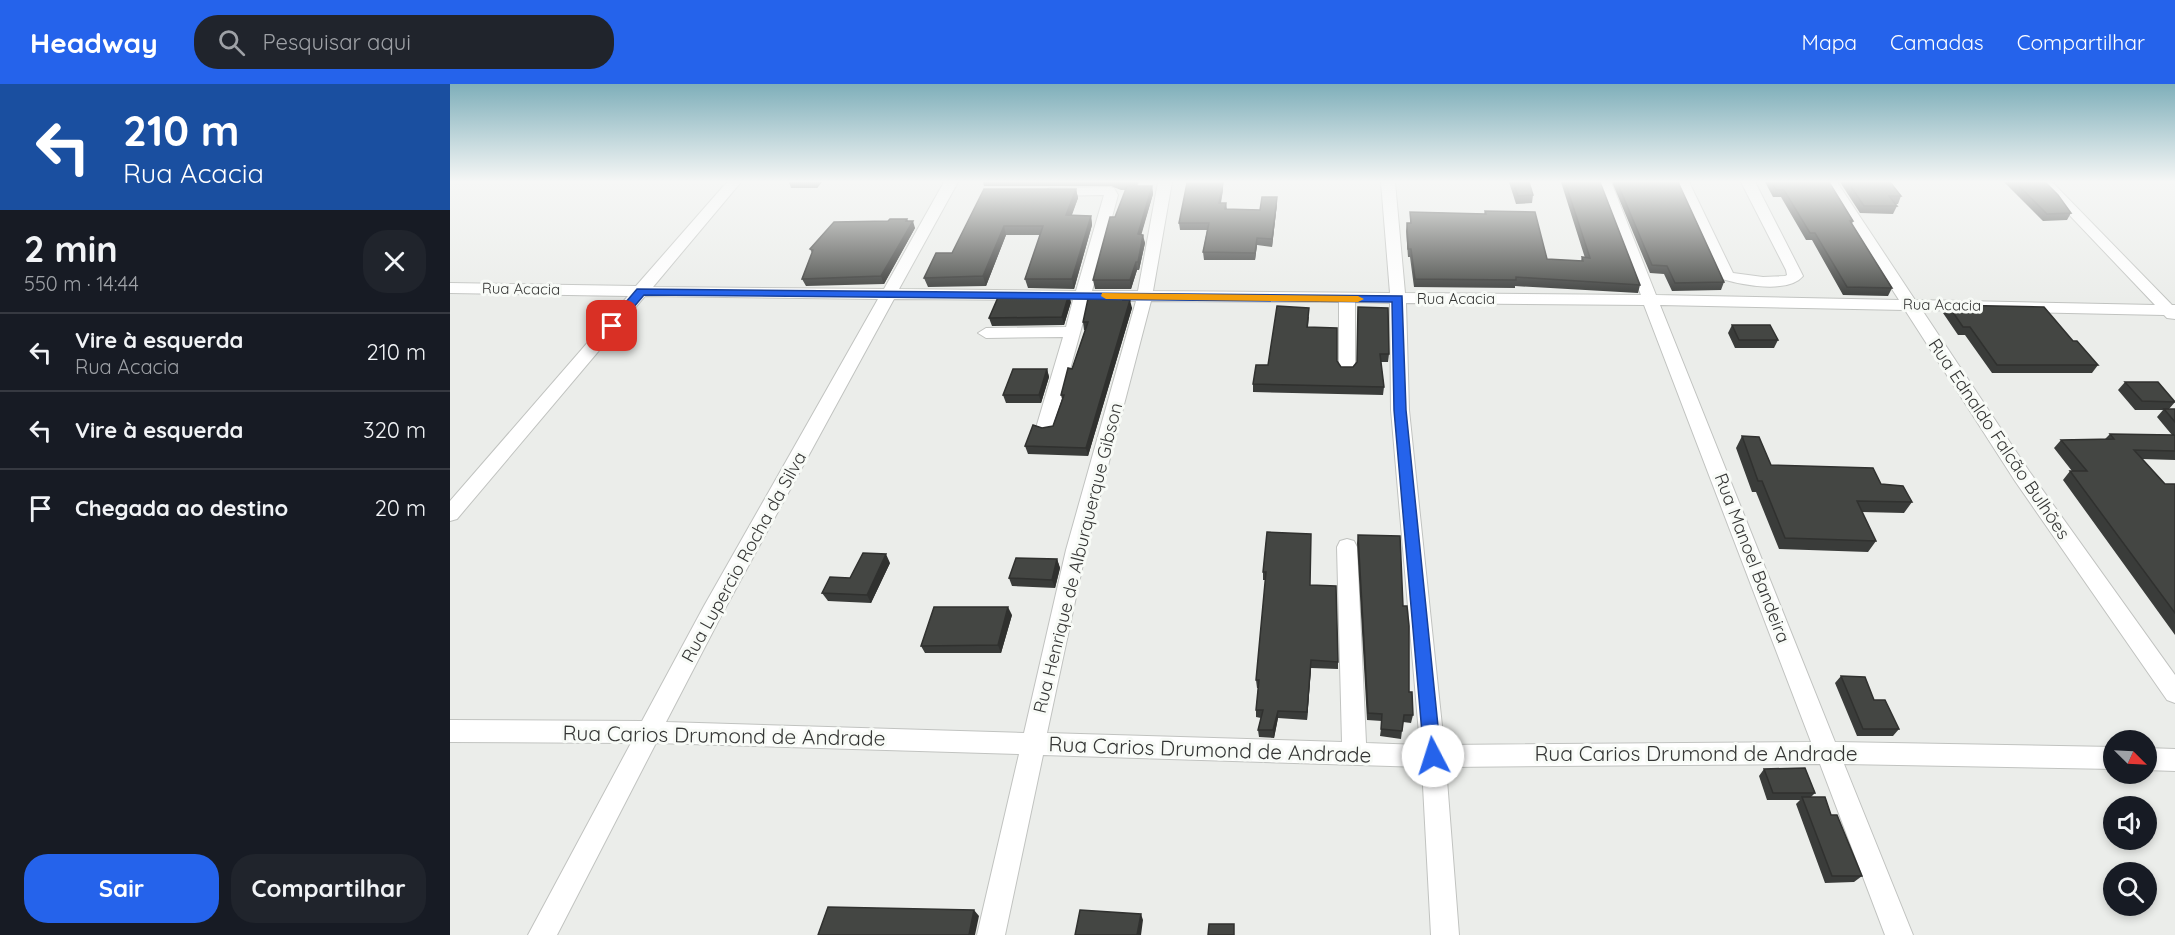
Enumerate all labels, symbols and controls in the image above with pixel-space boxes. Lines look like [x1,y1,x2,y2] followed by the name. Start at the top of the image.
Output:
[194,15,614,69] search box
[30,25,158,60] text: Headway
[215,26,248,59] icon: search
[263,28,411,56] text: Pesquisar aqui
[1802,29,1857,55] text: Mapa
[1890,29,1984,55] text: Camadas
[2017,29,2145,55] text: Compartilhar
[123,104,240,157] text: 210 m
[24,108,102,186] icon: left
[123,156,264,190] text: Rua Acacia
[24,226,118,271] text: 2 min
[363,230,426,293] button: close
[24,271,139,296] text: 550 m · 14:44
[482,278,560,299] street label: Rua Acacia
[1417,289,1495,308] street label: Rua Acacia
[1903,294,1981,315] street label: Rua Acacia
[586,300,637,351] pin
[595,309,628,342] icon: arrive
[75,326,243,354] text: Vire à esquerda
[1923,334,2075,544] street label: Rua Ednaldo Falcão Bulhões
[24,336,57,369] icon: left
[367,338,426,366] text: 210 m
[75,354,179,379] text: Rua Acacia
[1028,400,1127,715] street label: Rua Henrique de Alburquerque Gibson
[24,414,57,447] icon: left
[75,416,243,444] text: Vire à esquerda
[363,416,426,444] text: 320 m
[676,447,811,666] street label: Rua Lupercio Rocha da Silva
[1710,470,1795,646] street label: Rua Manoel Bandeira
[24,492,57,525] icon: arrive
[75,494,288,522] text: Chegada ao destino
[375,494,426,522] text: 20 m
[562,719,886,751] street label: Rua Carios Drumond de Andrade
[1401,724,1465,788] position arrow
[1048,730,1372,768] street label: Rua Carios Drumond de Andrade
[2103,730,2157,784] north arrow
[2103,730,2157,916] map controls
[1534,740,1858,766] street label: Rua Carios Drumond de Andrade
[2103,796,2157,850] button: sound
[24,854,219,923] button: Sair
[231,854,426,923] button: Compartilhar
[2103,862,2157,916] button: search

